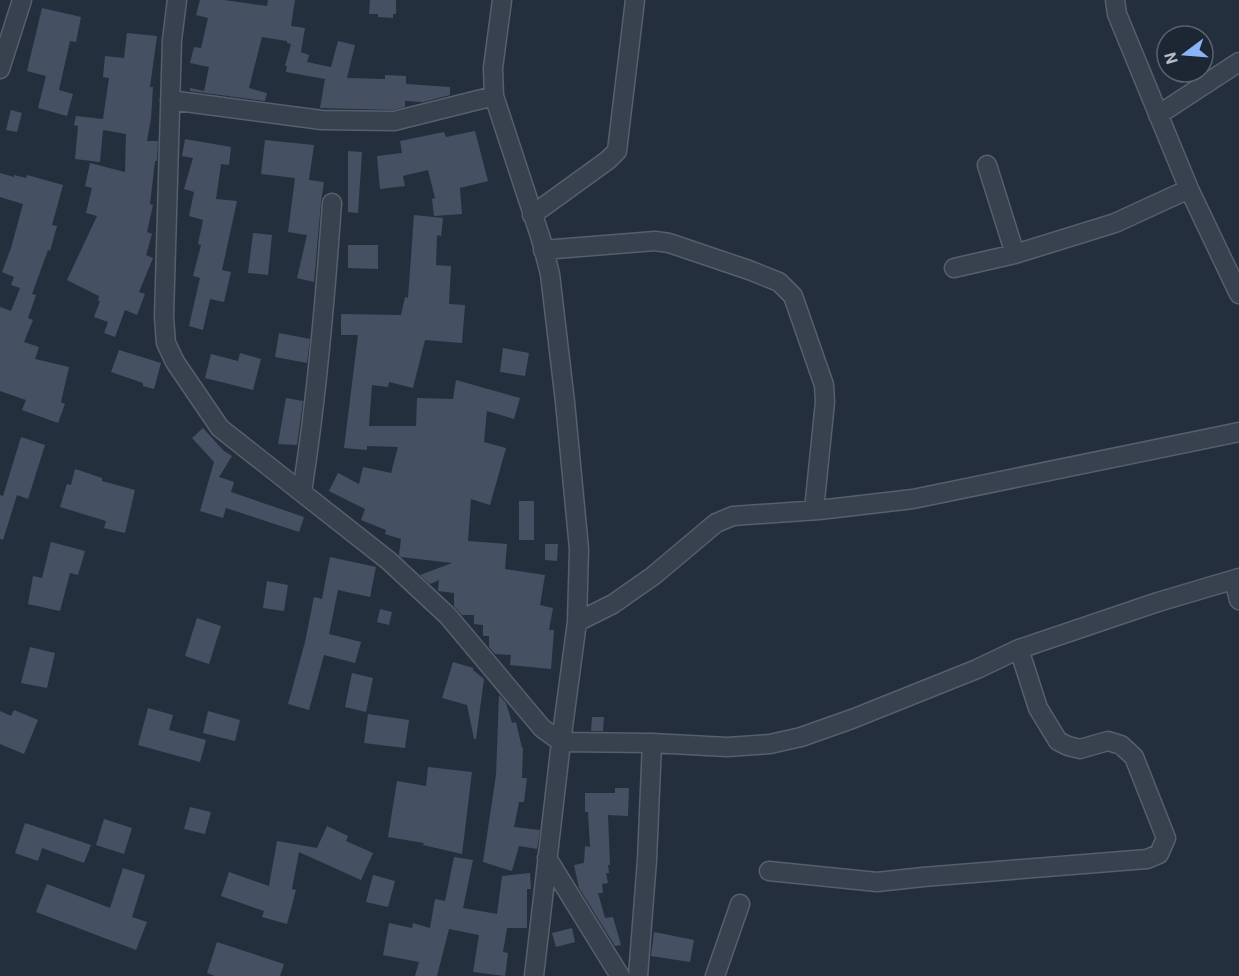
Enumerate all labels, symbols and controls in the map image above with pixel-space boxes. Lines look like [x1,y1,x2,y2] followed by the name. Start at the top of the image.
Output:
[1155,24,1215,84] north arrow
[1160,50,1182,66] text: N

